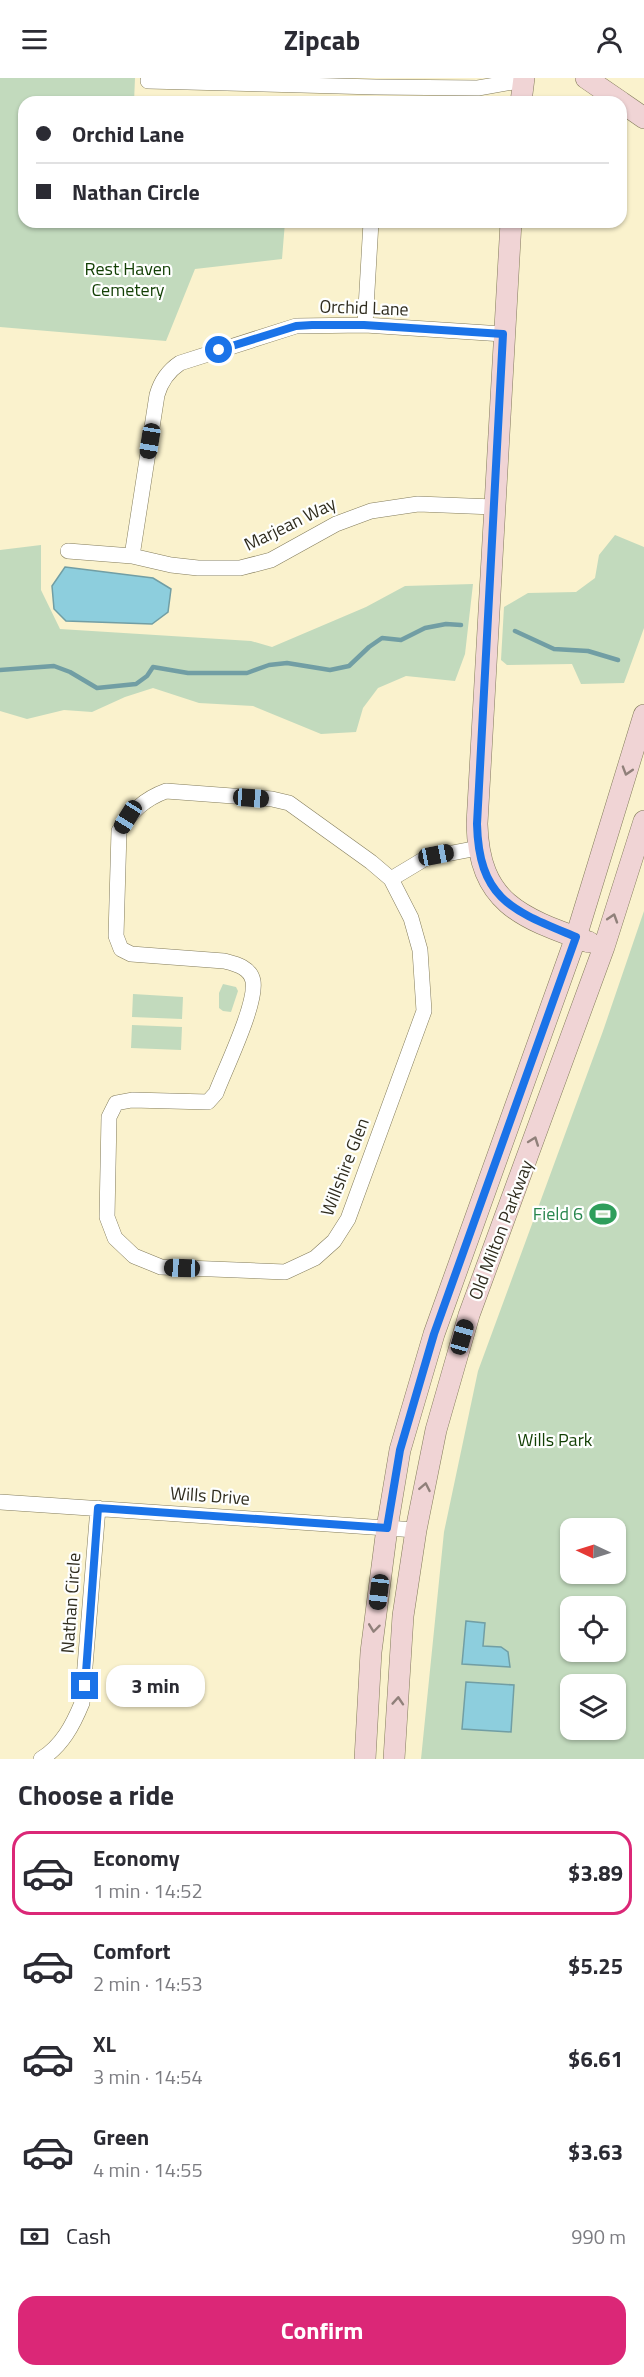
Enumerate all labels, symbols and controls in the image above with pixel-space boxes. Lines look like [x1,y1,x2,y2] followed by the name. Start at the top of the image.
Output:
[284,19,360,60] text: Zipcab
[18,23,51,56] icon: menu
[593,23,626,56] icon: person
[72,117,184,151] text: Orchid Lane
[72,175,200,209] text: Nathan Circle
[85,255,172,303] park label: Rest Haven Cemetery
[319,292,409,323] street label: Orchid Lane
[205,336,232,363] route start
[138,422,162,460] car
[239,490,341,557] street label: Marjean Way
[622,765,634,776] one-way arrow
[232,788,270,808] car
[111,797,145,837] car
[417,843,455,867] car
[606,913,619,924] one-way arrow
[313,1114,376,1220] street label: Willshire Glen
[527,1136,539,1147] one-way arrow
[461,1156,540,1304] street label: Old Milton Parkway
[588,1199,618,1229] sports icon: Field 6
[533,1200,583,1227] place label: Field 6
[164,1258,200,1278] car
[448,1317,476,1357] car
[518,1426,593,1453] park label: Wills Park
[169,1479,251,1512] street label: Wills Drive
[418,1482,431,1492] one-way arrow
[560,1518,626,1584] north arrow
[560,1518,626,1740] map controls
[54,1552,87,1654] street label: Nathan Circle
[368,1573,390,1611] car
[560,1596,626,1662] button: locate
[369,1623,381,1632] one-way arrow
[106,1665,205,1707] callout: 3 min
[131,1670,180,1701] text: 3 min
[71,1672,98,1699] route end
[560,1674,626,1740] button: layers
[391,1696,404,1705] one-way arrow
[18,1774,174,1815] text: Choose a ride
[93,1841,180,1875] text: Economy
[21,1846,75,1900] icon: car
[568,1856,623,1890] text: $3.89
[93,1875,203,1906] text: 1 min · 14:52
[93,1934,171,1968] text: Comfort
[21,1939,75,1993] icon: car
[568,1949,623,1983] text: $5.25
[93,1968,203,1999] text: 2 min · 14:53
[93,2027,116,2061] text: XL
[21,2032,75,2086] icon: car
[568,2042,623,2076] text: $6.61
[93,2061,203,2092] text: 3 min · 14:54
[93,2120,149,2154] text: Green
[21,2125,75,2179] icon: car
[568,2135,623,2169] text: $3.63
[93,2154,203,2185] text: 4 min · 14:55
[66,2219,111,2253] text: Cash
[18,2220,51,2253] icon: cash
[571,2221,626,2252] text: 990 m
[18,2296,626,2365] button: Confirm

